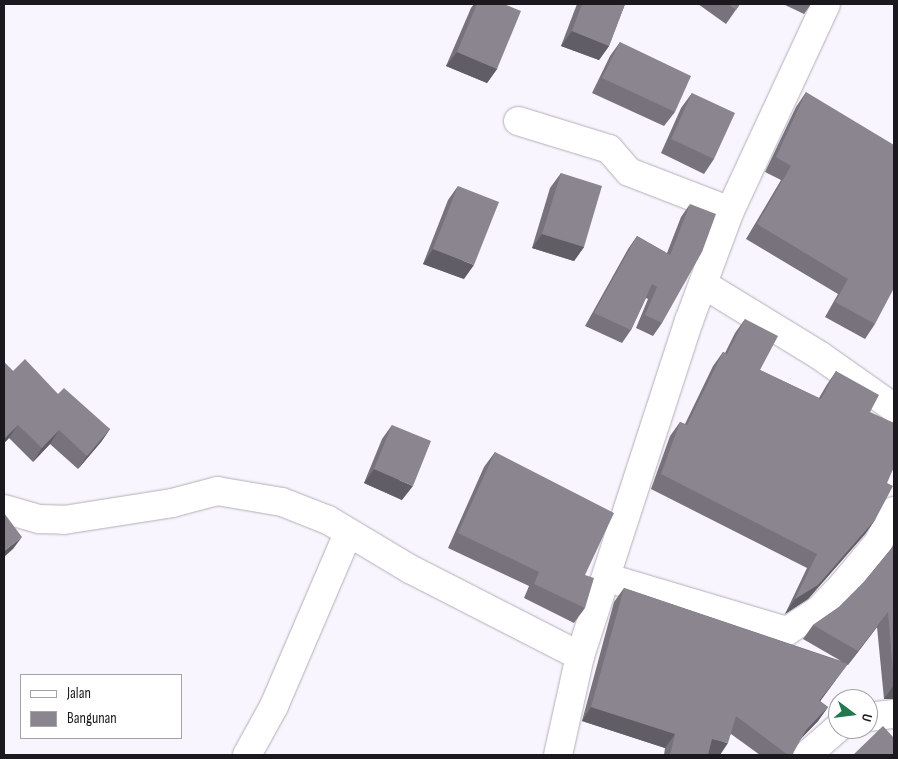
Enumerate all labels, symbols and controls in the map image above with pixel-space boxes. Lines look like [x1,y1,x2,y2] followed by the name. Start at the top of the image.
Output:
[20,674,182,739] legend
[67,684,91,703] text: Jalan
[828,689,878,739] north arrow
[67,709,117,728] text: Bangunan
[858,712,876,723] text: U

